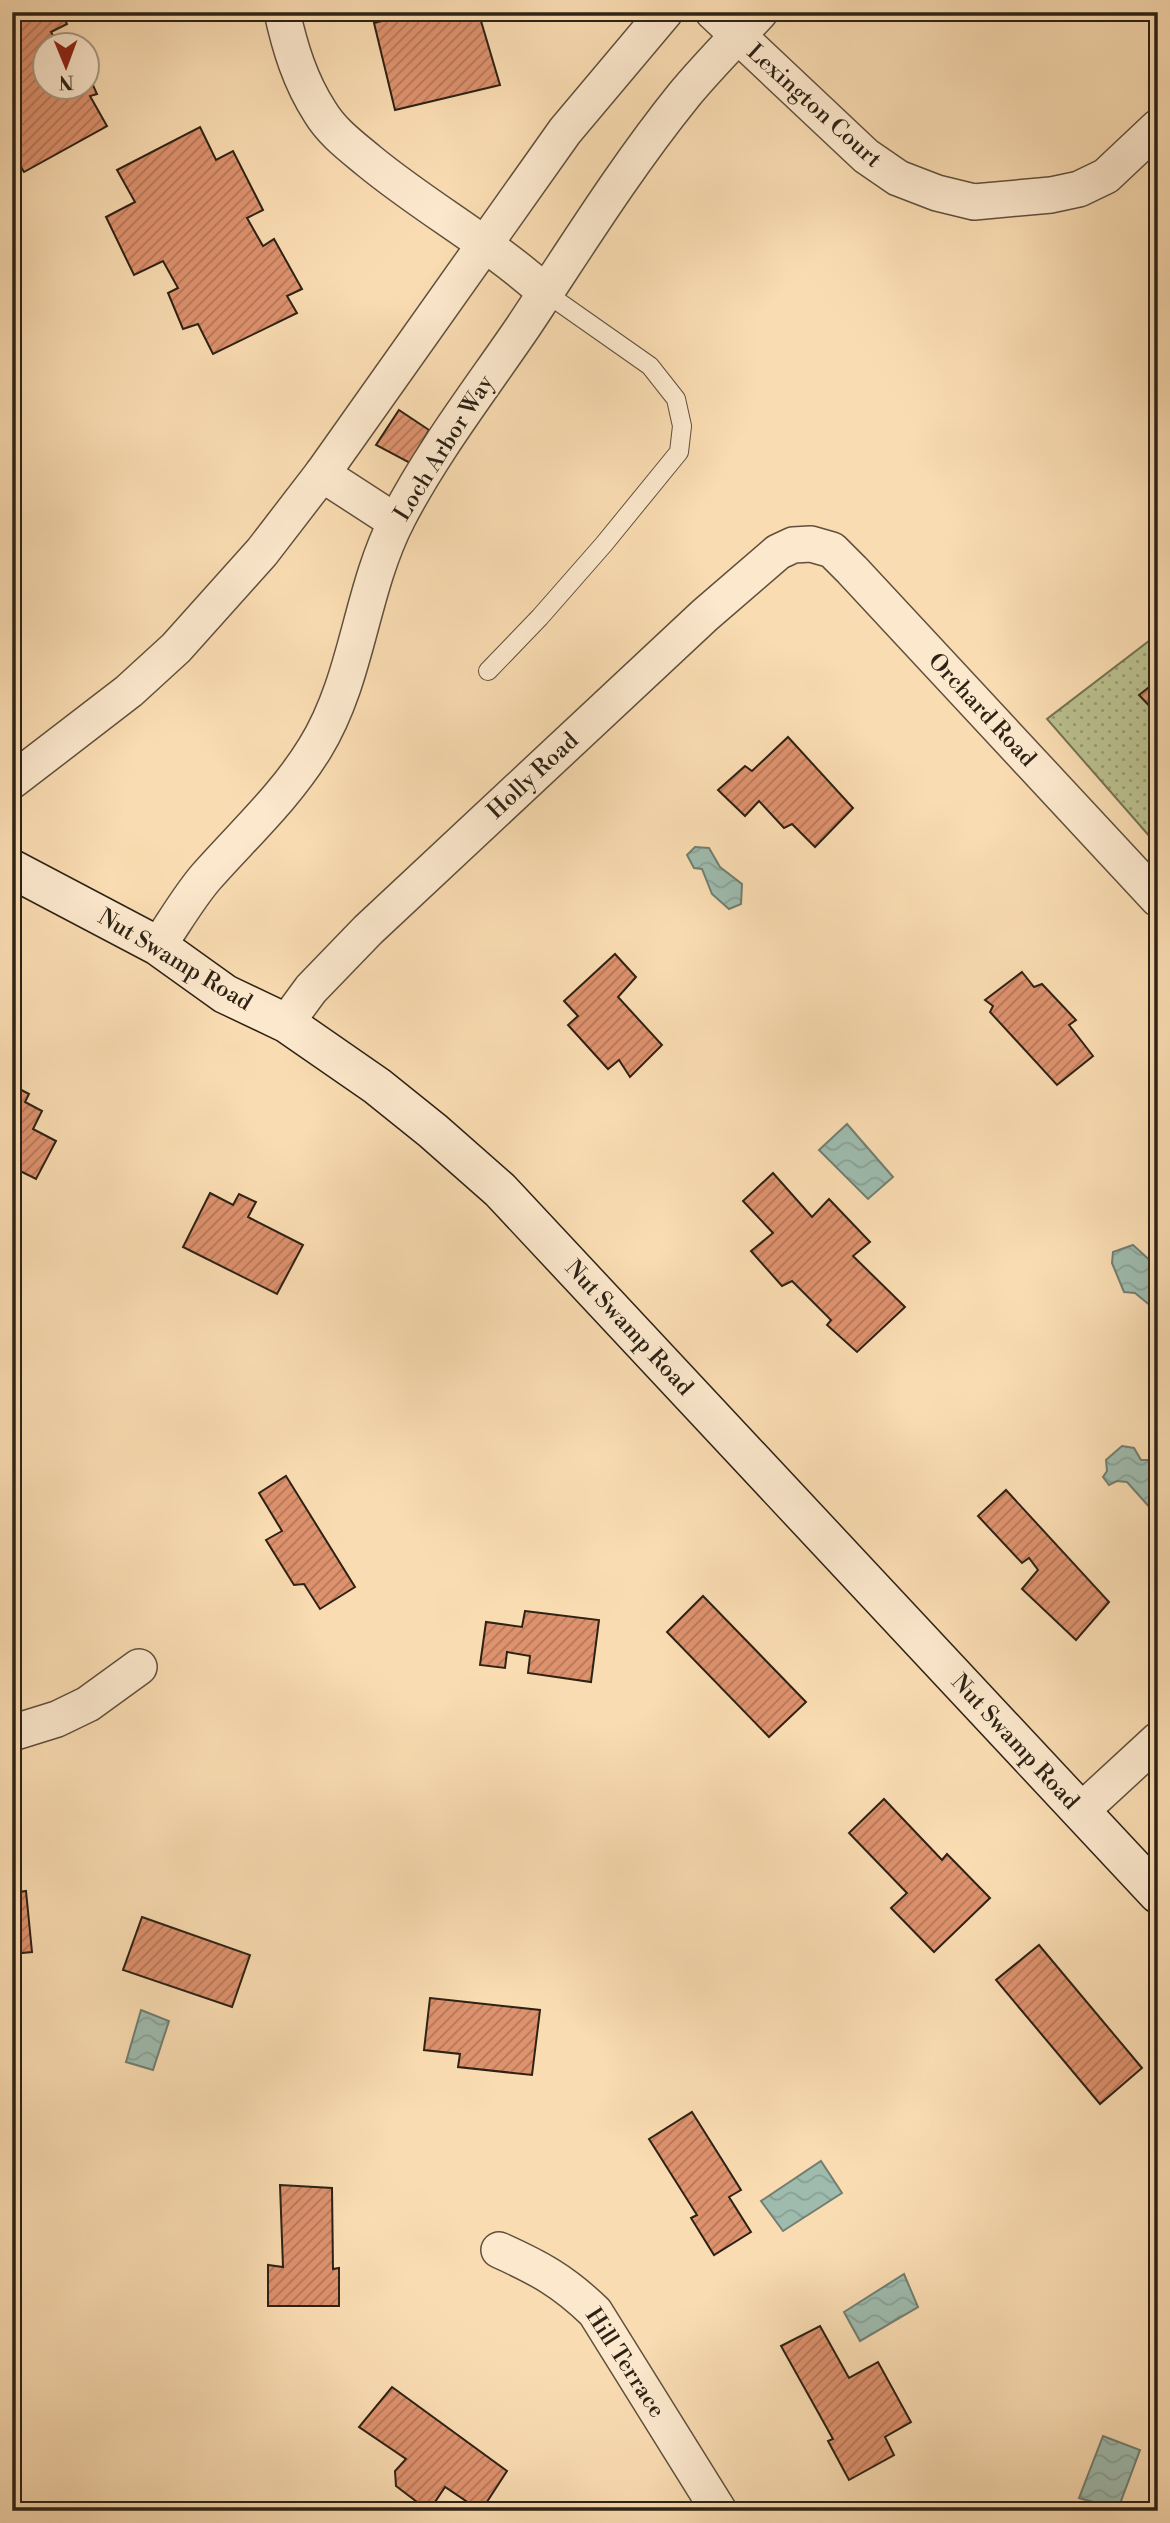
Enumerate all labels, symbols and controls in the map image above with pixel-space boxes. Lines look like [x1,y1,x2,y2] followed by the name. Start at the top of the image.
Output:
[32,32,102,102] north arrow
[741,38,887,174] street label: Lexington Court
[59,70,74,94] text: N
[388,369,500,526] street label: Loch Arbor Way
[922,647,1042,773] street label: Orchard Road
[482,727,584,825] street label: Holly Road
[93,903,257,1017] street label: Nut Swamp Road
[559,1255,699,1401] street label: Nut Swamp Road
[945,1669,1085,1815] street label: Nut Swamp Road
[579,2303,671,2423] street label: Hill Terrace

